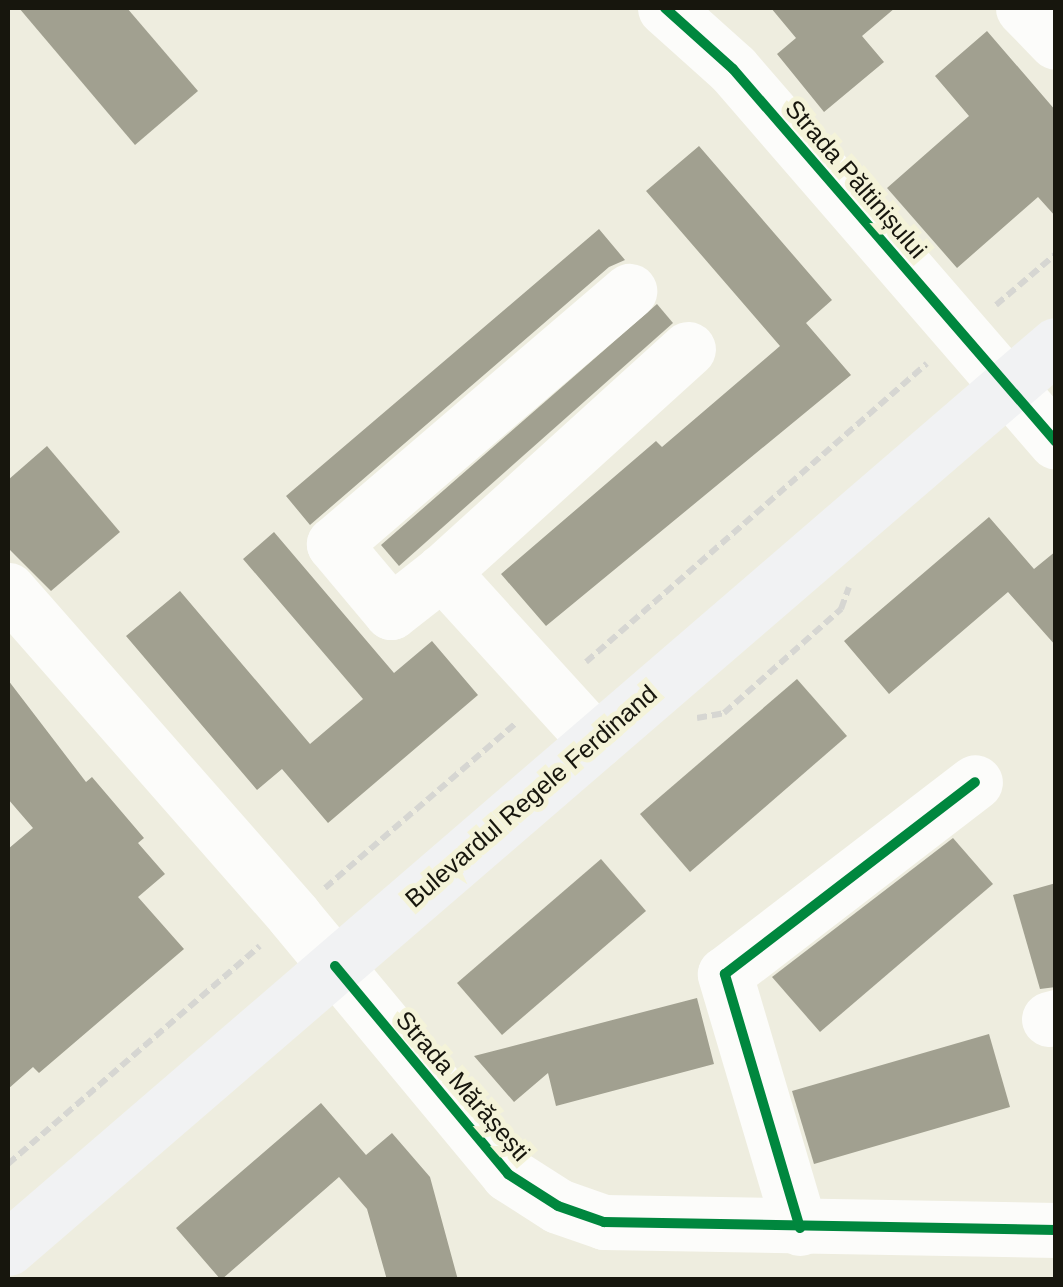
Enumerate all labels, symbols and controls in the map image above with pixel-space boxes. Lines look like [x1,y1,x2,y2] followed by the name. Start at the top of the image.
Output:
[779,94,933,264] street label: Strada Păltinișului
[399,678,663,914] street label: Bulevardul Regele Ferdinand
[390,1005,536,1167] street label: Strada Mărășești

